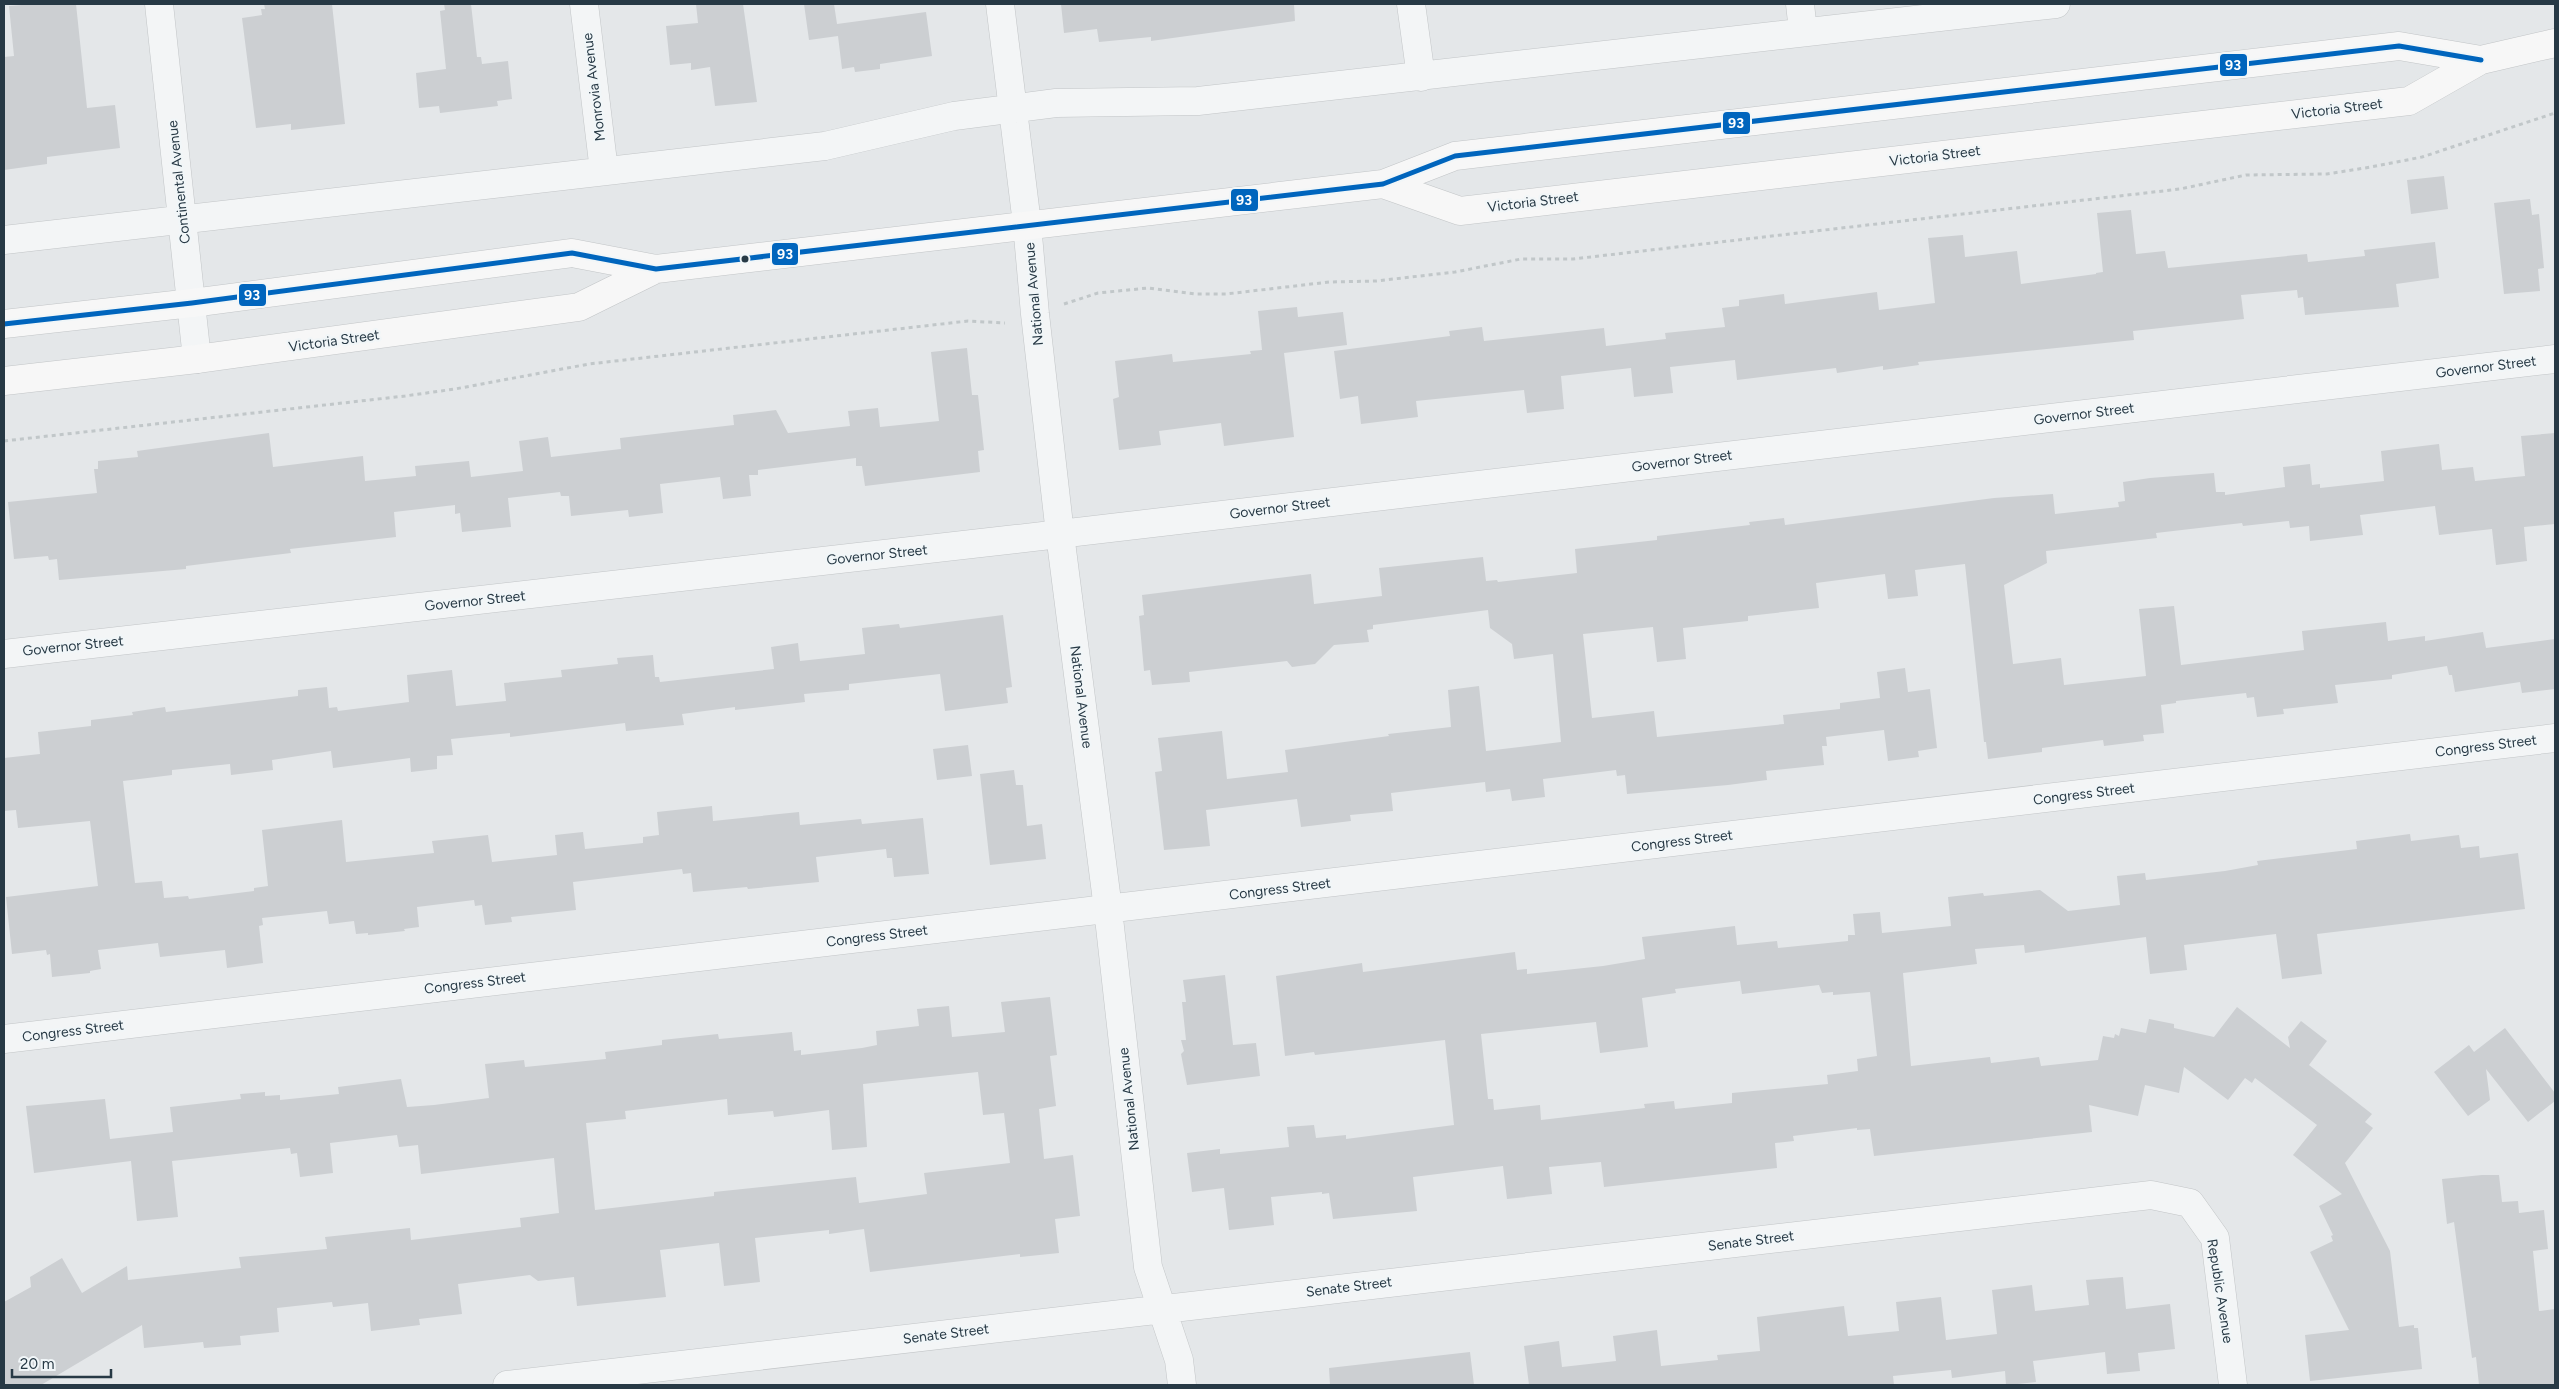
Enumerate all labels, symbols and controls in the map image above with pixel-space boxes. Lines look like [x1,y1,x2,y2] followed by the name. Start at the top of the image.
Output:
[579,32,609,142] street label: Monrovia Avenue
[2219,53,2248,77] line badge: 93
[2225,57,2241,74] text: 93
[2290,95,2384,123] street label: Victoria Street
[1722,111,1751,135] line badge: 93
[1728,115,1744,132] text: 93
[164,119,194,245] street label: Continental Avenue
[1888,142,1982,170] street label: Victoria Street
[1230,188,1259,212] line badge: 93
[1486,188,1580,216] street label: Victoria Street
[1236,192,1252,209] text: 93
[1021,241,1047,346] street label: National Avenue
[771,242,799,266] line badge: 93
[777,246,793,263] text: 93
[740,254,750,264] unlabelled marker
[238,283,267,307] line badge: 93
[244,287,260,304] text: 93
[287,326,381,356] street label: Victoria Street
[2435,352,2537,382] street label: Governor Street
[2033,399,2135,429] street label: Governor Street
[1631,446,1733,476] street label: Governor Street
[1229,493,1331,523] street label: Governor Street
[826,541,928,569] street label: Governor Street
[424,587,526,615] street label: Governor Street
[22,632,124,660] street label: Governor Street
[1066,645,1096,750] street label: National Avenue
[2434,731,2538,761] street label: Congress Street
[2032,779,2136,809] street label: Congress Street
[1630,826,1734,856] street label: Congress Street
[1228,874,1332,904] street label: Congress Street
[825,921,929,951] street label: Congress Street
[423,968,527,998] street label: Congress Street
[21,1016,125,1046] street label: Congress Street
[1115,1046,1143,1151] street label: National Avenue
[1707,1227,1795,1255] street label: Senate Street
[2203,1238,2237,1345] street label: Republic Avenue
[1305,1273,1393,1301] street label: Senate Street
[902,1320,990,1348] street label: Senate Street
[12,1346,111,1378] scale bar
[20,1355,54,1373] text: 20 m

